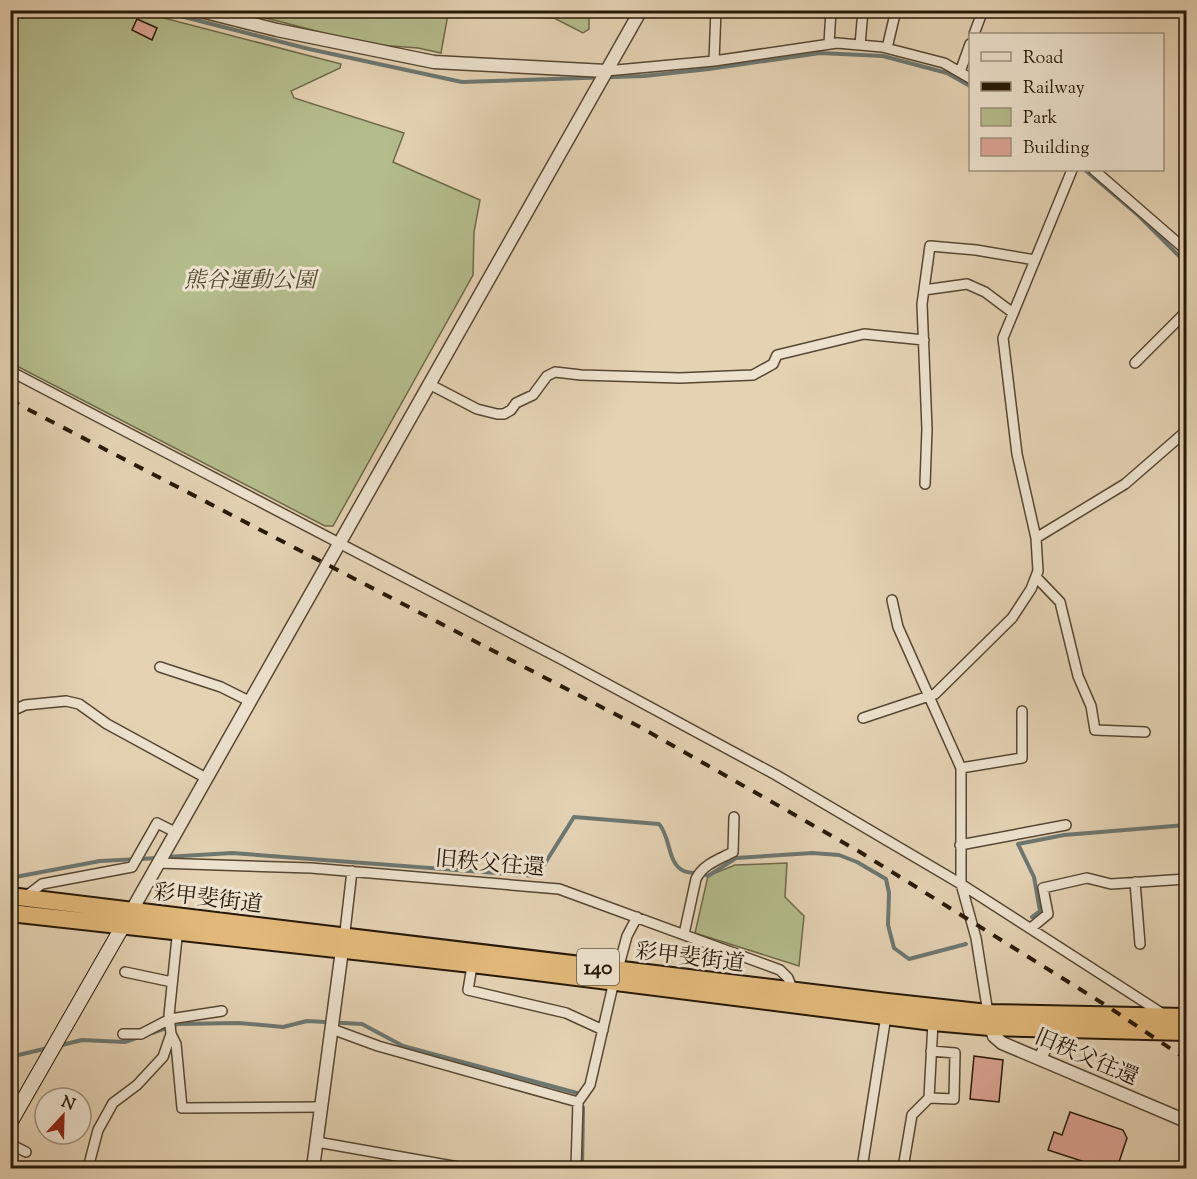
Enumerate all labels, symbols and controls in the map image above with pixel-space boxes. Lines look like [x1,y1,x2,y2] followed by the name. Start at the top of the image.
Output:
[969,33,1164,171] legend
[1023,46,1063,72] text: Road
[1023,76,1085,102] text: Railway
[1023,106,1058,132] text: Park
[1023,136,1089,162] text: Building
[184,266,319,298] park label: 熊谷運動公園
[434,844,546,886] street label: 旧秩父往還
[151,877,264,923] street label: 彩甲斐街道
[633,936,746,982] street label: 彩甲斐街道
[577,949,619,985] road number: 140
[1029,1023,1143,1095] street label: 旧秩父往還
[33,1086,93,1146] north arrow
[57,1091,78,1118] text: N

